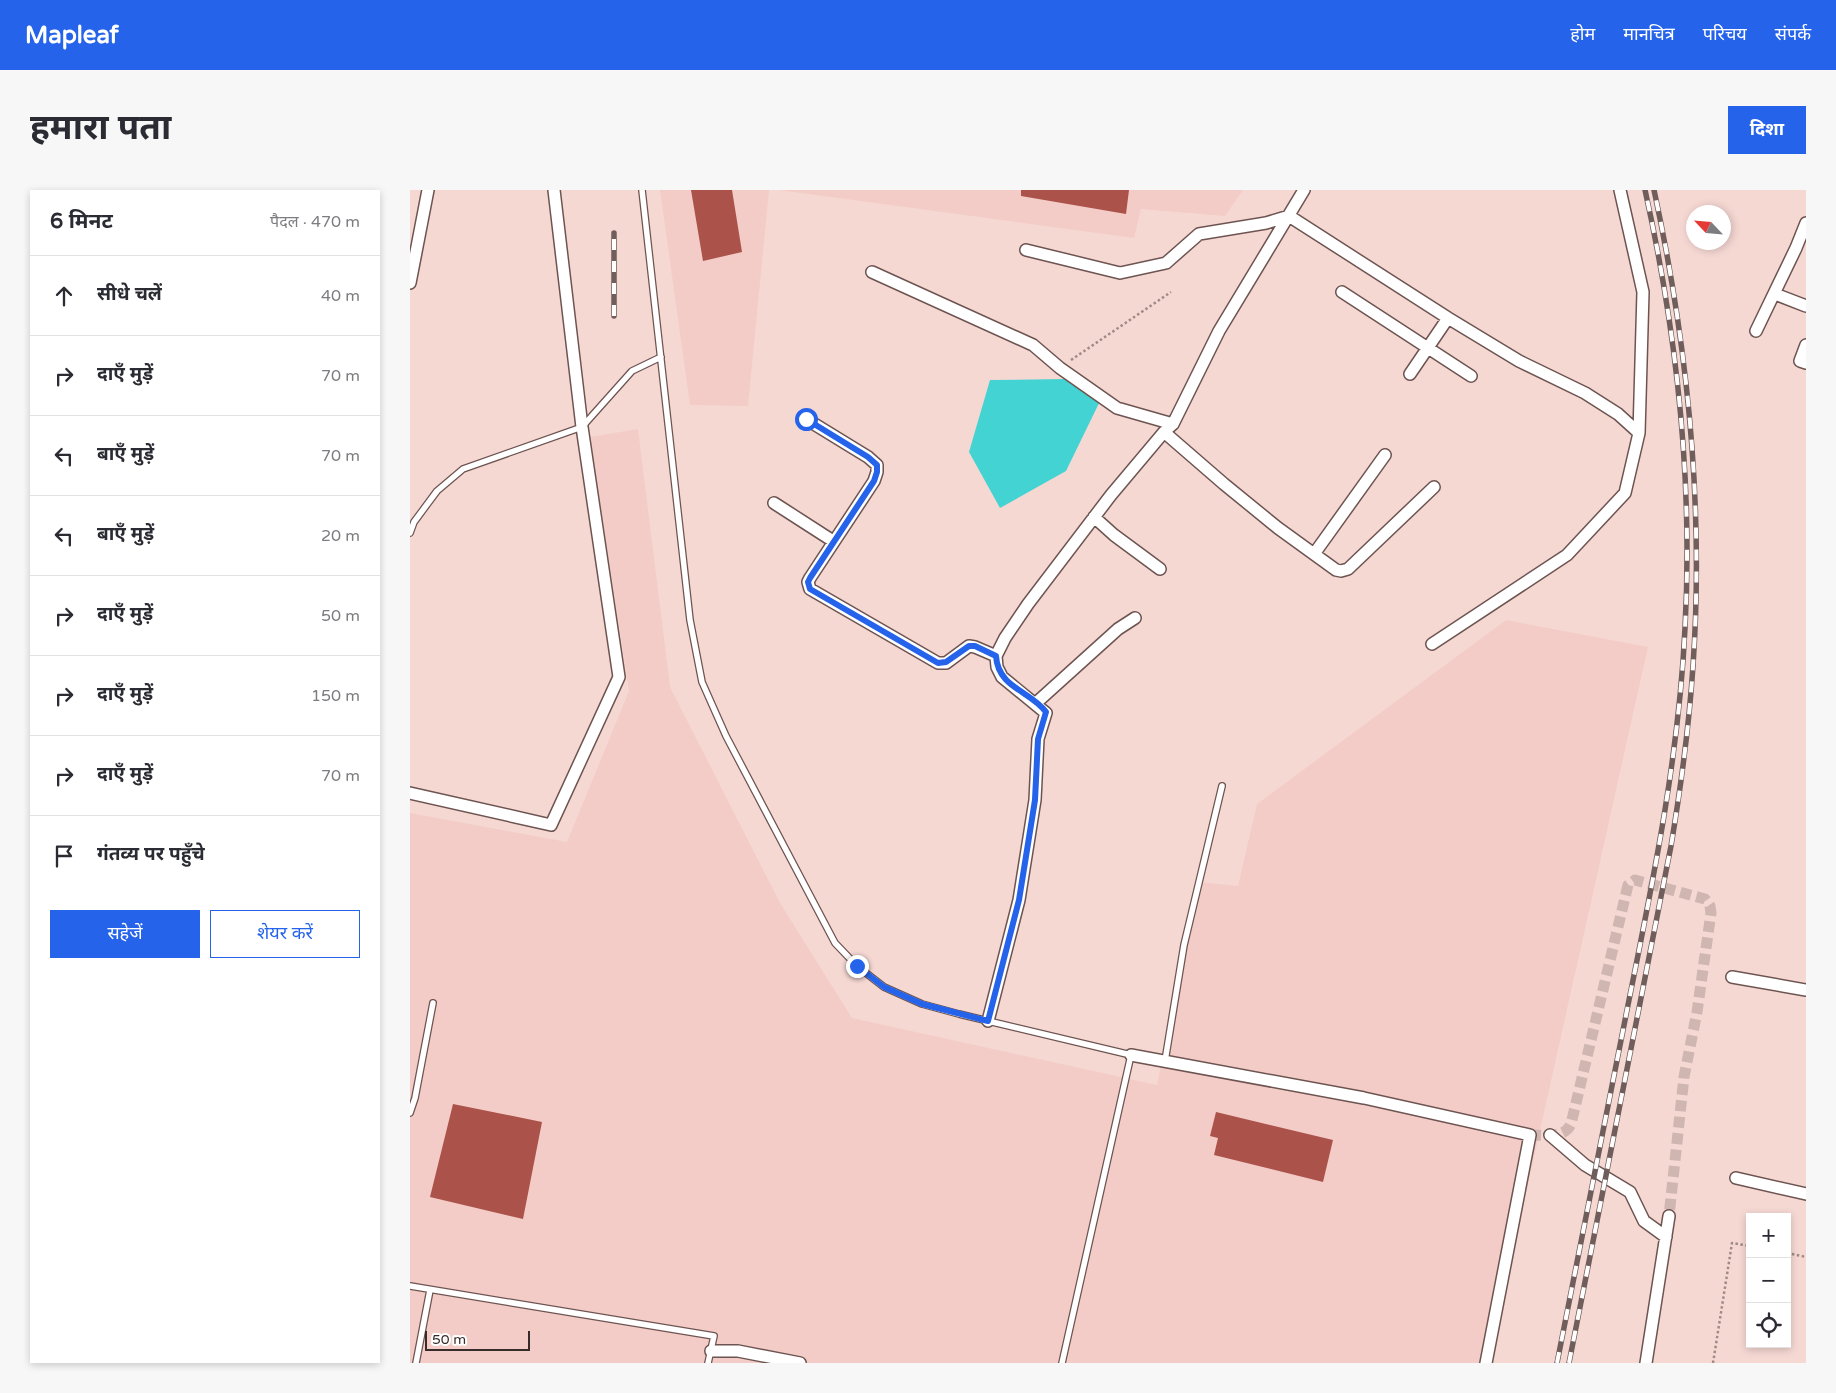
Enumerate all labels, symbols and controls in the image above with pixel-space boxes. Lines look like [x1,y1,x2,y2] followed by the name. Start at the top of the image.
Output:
[25,21,119,50] text: Mapleaf
[1570,23,1595,45] text: होम
[1623,23,1675,45] text: मानचित्र
[1703,23,1747,45] text: परिचय
[1775,23,1811,45] text: संपर्क
[1728,106,1806,154] button: दिशा
[30,107,171,149] text: हमारा पता
[1686,205,1731,250] north arrow
[50,209,113,234] text: 6 मिनट
[270,212,360,232] text: पैदल · 470 m
[50,282,78,310] icon: ahead
[97,283,162,305] text: सीधे चलें
[321,286,360,306] text: 40 m
[50,362,78,390] icon: right
[97,363,153,385] text: दाएँ मुड़ें
[321,366,360,386] text: 70 m
[795,408,818,431] route start
[50,442,78,470] icon: left
[97,443,154,465] text: बाएँ मुड़ें
[321,446,360,466] text: 70 m
[50,522,78,550] icon: left
[97,523,154,545] text: बाएँ मुड़ें
[321,526,360,546] text: 20 m
[50,602,78,630] icon: right
[97,603,153,625] text: दाएँ मुड़ें
[321,606,360,626] text: 50 m
[50,682,78,710] icon: right
[97,683,153,705] text: दाएँ मुड़ें
[311,686,360,706] text: 150 m
[50,762,78,790] icon: right
[97,763,153,785] text: दाएँ मुड़ें
[321,766,360,786] text: 70 m
[50,842,78,870] icon: arrive
[97,843,205,865] text: गंतव्य पर पहुँचे
[50,910,200,958] button: सहेजें
[210,910,360,958] button: शेयर करें
[846,955,869,978] route end
[1746,1213,1791,1348] map controls
[1746,1213,1791,1258] button: +
[1746,1258,1791,1303] button: −
[1746,1303,1791,1348] button: locate
[425,1328,530,1351] scale bar
[432,1331,466,1348] text: 50 m

